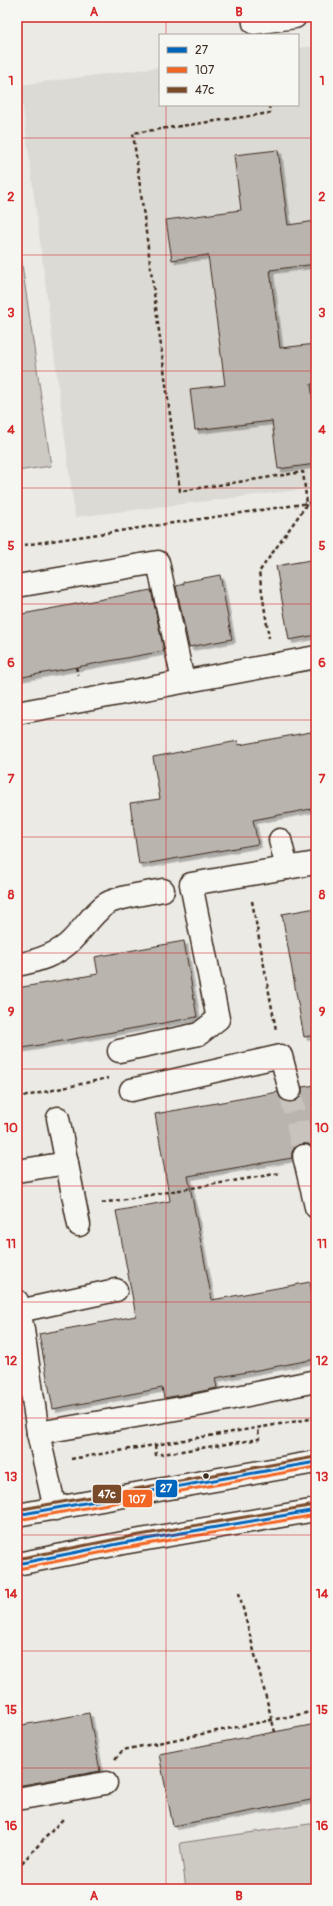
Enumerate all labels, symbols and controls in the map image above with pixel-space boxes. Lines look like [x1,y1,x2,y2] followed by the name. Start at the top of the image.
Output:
[90,4,99,20] text: A
[235,4,243,20] text: B
[159,34,299,106] legend
[195,43,209,58] text: 27
[195,63,215,78] text: 107
[8,73,14,89] text: 1
[319,73,325,89] text: 1
[195,83,214,98] text: 47с
[7,189,15,205] text: 2
[318,189,326,205] text: 2
[7,305,15,321] text: 3
[318,305,326,321] text: 3
[7,422,15,438] text: 4
[318,422,326,438] text: 4
[7,538,15,554] text: 5
[318,538,326,554] text: 5
[7,655,15,671] text: 6
[318,655,326,671] text: 6
[8,771,15,787] text: 7
[319,771,326,787] text: 7
[8,887,15,903] text: 8
[319,887,326,903] text: 8
[8,1004,15,1020] text: 9
[319,1004,326,1020] text: 9
[4,1120,18,1136] text: 10
[315,1120,329,1136] text: 10
[6,1236,16,1252] text: 11
[317,1236,327,1252] text: 11
[5,1353,17,1369] text: 12
[316,1353,328,1369] text: 12
[5,1469,17,1485] text: 13
[316,1469,328,1485] text: 13
[201,1471,211,1481] unlabelled marker
[155,1479,178,1498] line badge: 27
[160,1482,172,1495] text: 27
[92,1484,122,1504] line badge: 47с
[97,1488,116,1501] text: 47с
[122,1489,153,1508] line badge: 107
[128,1493,146,1506] text: 107
[5,1586,18,1602] text: 14
[316,1586,329,1602] text: 14
[5,1702,17,1718] text: 15
[316,1702,328,1718] text: 15
[5,1818,18,1834] text: 16
[316,1818,329,1834] text: 16
[90,1888,99,1904] text: A
[235,1888,243,1904] text: B

